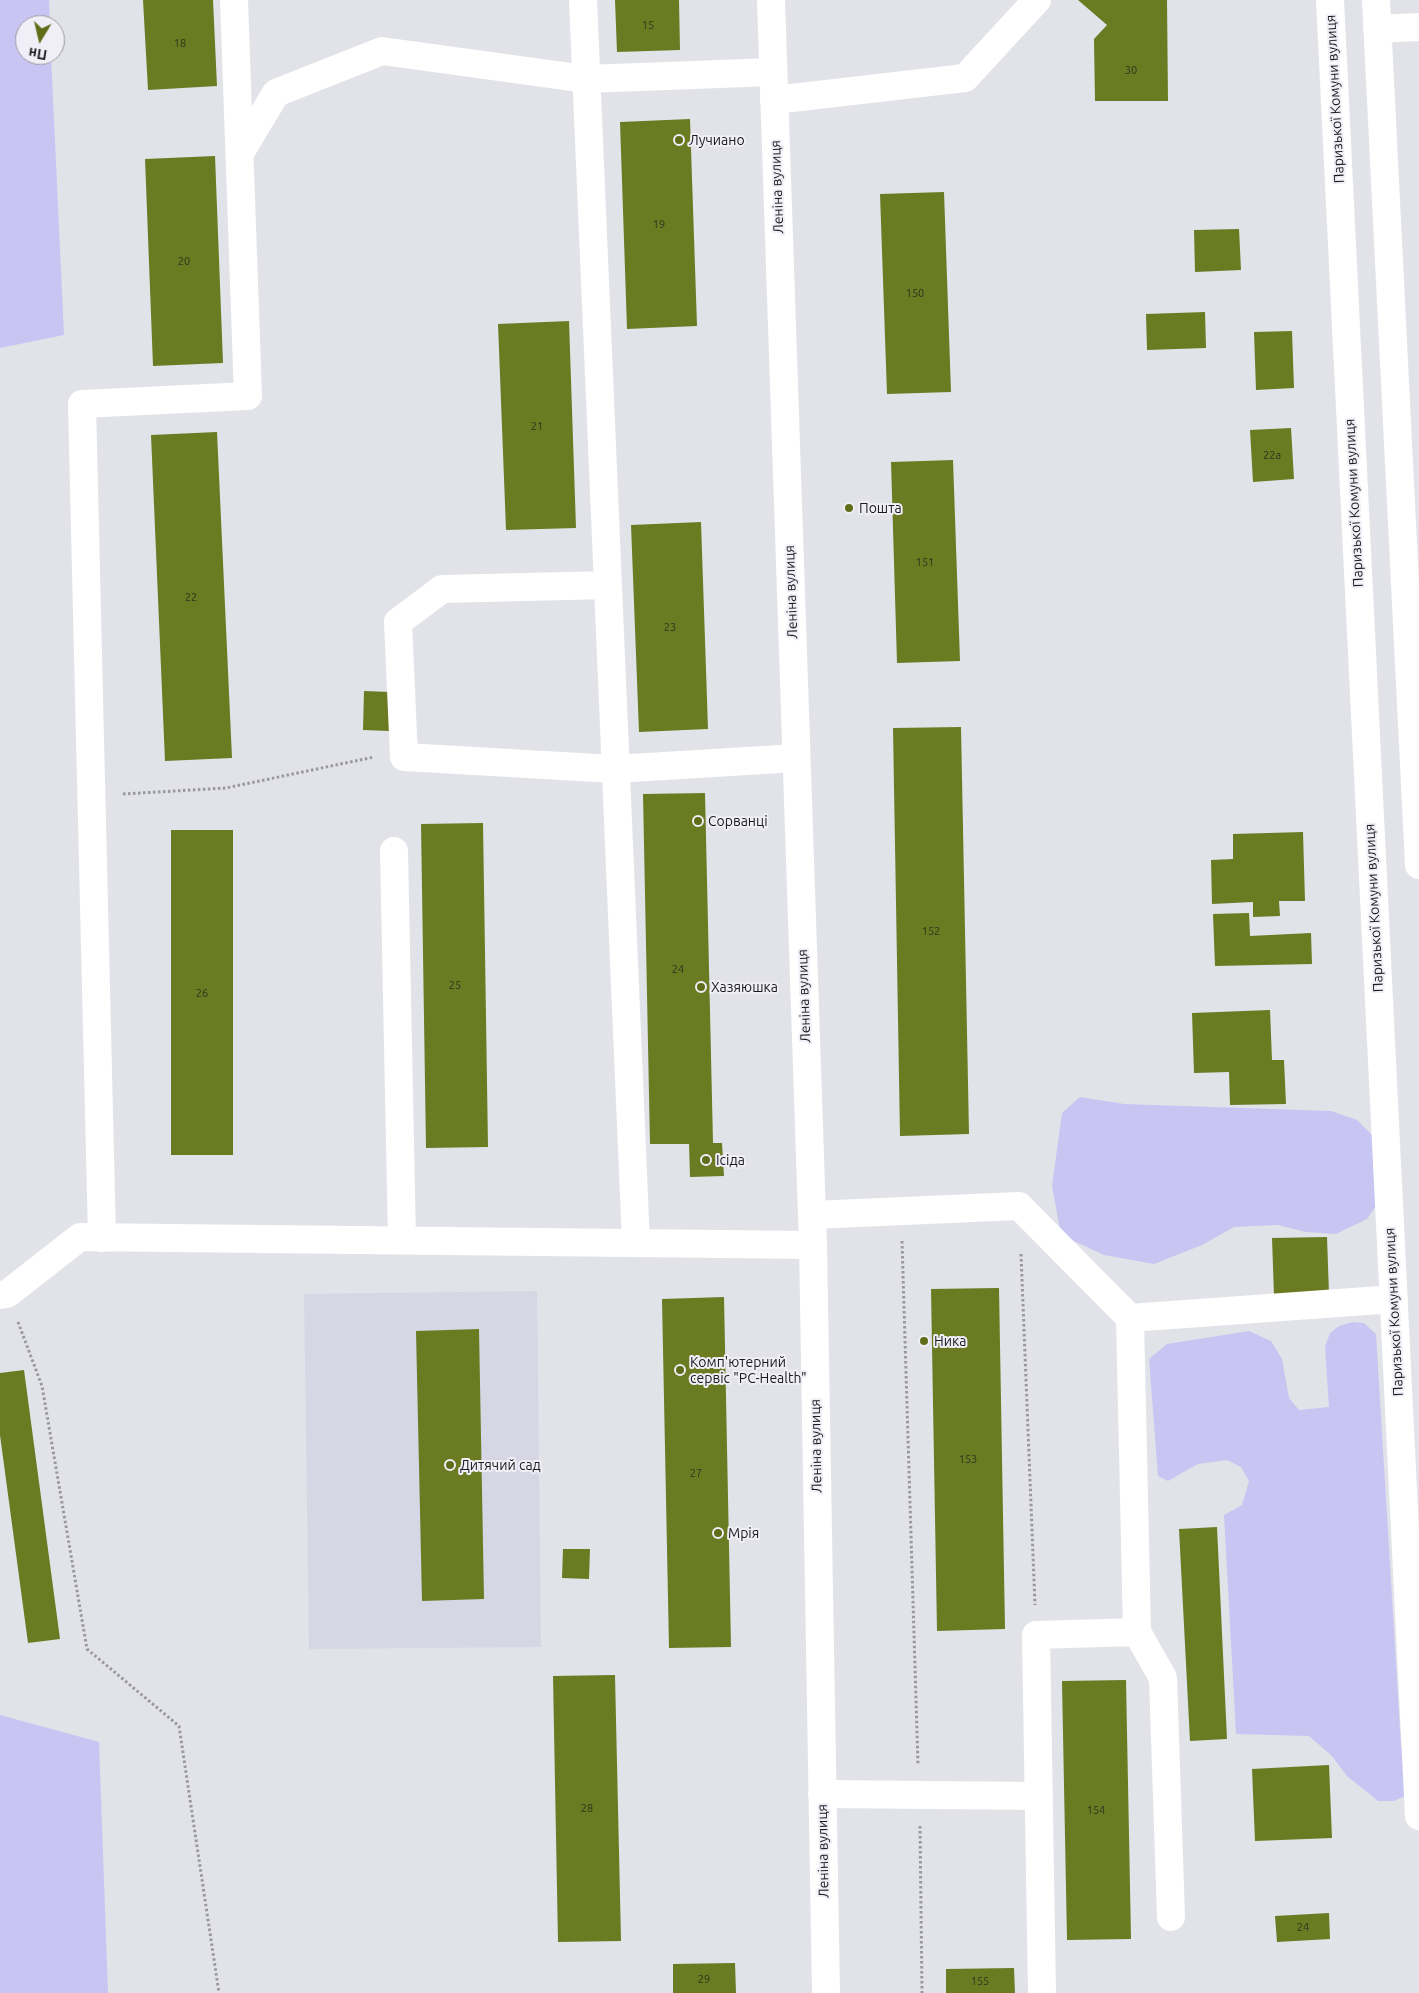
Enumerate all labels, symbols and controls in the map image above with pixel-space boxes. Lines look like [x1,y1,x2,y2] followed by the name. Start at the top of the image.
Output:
[1322,14,1348,184] street label: Паризької Комуни вулиця
[15,15,65,65] north arrow
[642,18,654,32] house number: 15
[174,36,186,50] house number: 18
[27,44,48,63] text: Пн
[1125,63,1137,77] house number: 30
[689,132,745,148] place label: Лучиано
[673,134,685,146] marker: Лучиано
[767,140,787,234] street label: Леніна вулиця
[653,217,665,231] house number: 19
[178,254,190,268] house number: 20
[906,286,924,300] house number: 150
[1341,418,1367,588] street label: Паризької Комуни вулиця
[531,419,543,433] house number: 21
[1263,448,1281,462] house number: 22а
[859,500,902,516] place label: Пошта
[843,502,855,514] marker: Пошта
[781,545,801,639] street label: Леніна вулиця
[916,555,934,569] house number: 151
[185,590,197,604] house number: 22
[664,620,676,634] house number: 23
[708,813,768,829] place label: Сорванці
[692,815,704,827] marker: Сорванці
[1361,823,1387,993] street label: Паризької Комуни вулиця
[922,924,940,938] house number: 152
[794,949,814,1043] street label: Леніна вулиця
[672,962,684,976] house number: 24
[449,978,461,992] house number: 25
[711,979,778,995] place label: Хазяюшка
[695,981,707,993] marker: Хазяюшка
[196,986,208,1000] house number: 26
[716,1152,745,1168] place label: Ісіда
[700,1154,712,1166] marker: Ісіда
[1381,1227,1407,1397] street label: Паризької Комуни вулиця
[934,1333,966,1349] place label: Ника
[918,1335,930,1347] marker: Ника
[690,1354,807,1386] place label: Комп'ютерний сервіс "PC-Health"
[674,1364,686,1376] marker: Комп'ютерний сервіс "PC-Health"
[807,1399,825,1493] street label: Леніна вулиця
[959,1452,977,1466] house number: 153
[460,1457,541,1473] place label: Дитячий сад
[444,1459,456,1471] marker: Дитячий сад
[690,1466,702,1480] house number: 27
[728,1525,759,1541] place label: Мрія
[712,1527,724,1539] marker: Мрія
[581,1801,593,1815] house number: 28
[1087,1803,1105,1817] house number: 154
[814,1804,832,1898] street label: Леніна вулиця
[1297,1920,1309,1934] house number: 24
[698,1972,710,1986] house number: 29
[971,1974,989,1988] house number: 155

